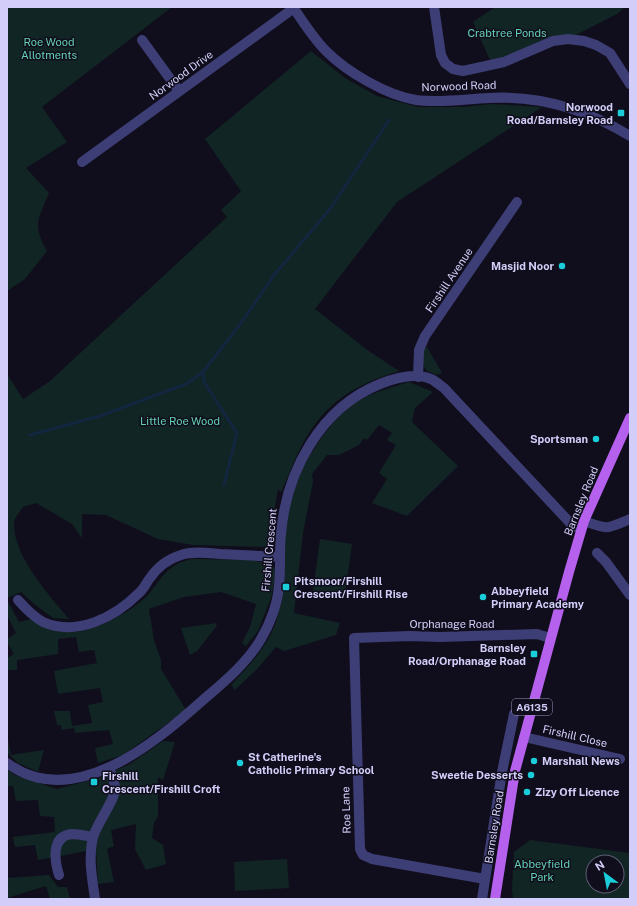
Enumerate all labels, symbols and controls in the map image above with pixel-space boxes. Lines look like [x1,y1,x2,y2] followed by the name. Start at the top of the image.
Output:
[467,27,547,39] park label: Crabtree Ponds
[21,36,77,61] park label: Roe Wood Allotments
[147,48,215,102] street label: Norwood Drive
[421,79,497,93] street label: Norwood Road
[507,101,613,126] place label: Norwood Road/Barnsley Road
[616,108,626,118] marker: Norwood Road/Barnsley Road
[423,245,475,315] street label: Firshill Avenue
[491,260,554,272] place label: Masjid Noor
[557,261,567,271] marker: Masjid Noor
[140,415,220,427] park label: Little Roe Wood
[530,433,588,445] place label: Sportsman
[591,434,601,444] marker: Sportsman
[562,465,600,537] street label: Barnsley Road
[259,508,279,592] street label: Firshill Crescent
[294,575,408,600] place label: Pitsmoor/Firshill Crescent/Firshill Rise
[281,582,291,592] marker: Pitsmoor/Firshill Crescent/Firshill Rise
[491,585,585,610] place label: Abbeyfield Primary Academy
[478,592,488,602] marker: Abbeyfield Primary Academy
[409,618,495,630] street label: Orphanage Road
[408,642,527,667] place label: Barnsley Road/Orphanage Road
[529,649,539,659] marker: Barnsley Road/Orphanage Road
[512,699,552,715] road number: A6135
[541,723,609,749] street label: Firshill Close
[248,751,375,776] place label: St Catherine's Catholic Primary School
[542,755,620,767] place label: Marshall News
[529,756,539,766] marker: Marshall News
[235,758,245,768] marker: St Catherine's Catholic Primary School
[431,769,523,781] place label: Sweetie Desserts
[102,770,221,795] place label: Firshill Crescent/Firshill Croft
[526,770,536,780] marker: Sweetie Desserts
[89,777,99,787] marker: Firshill Crescent/Firshill Croft
[339,786,353,834] street label: Roe Lane
[535,786,619,798] place label: Zizy Off Licence
[522,787,532,797] marker: Zizy Off Licence
[482,790,506,864] street label: Barnsley Road
[585,854,625,894] north arrow
[514,858,570,883] park label: Abbeyfield Park
[593,858,607,873] text: N

